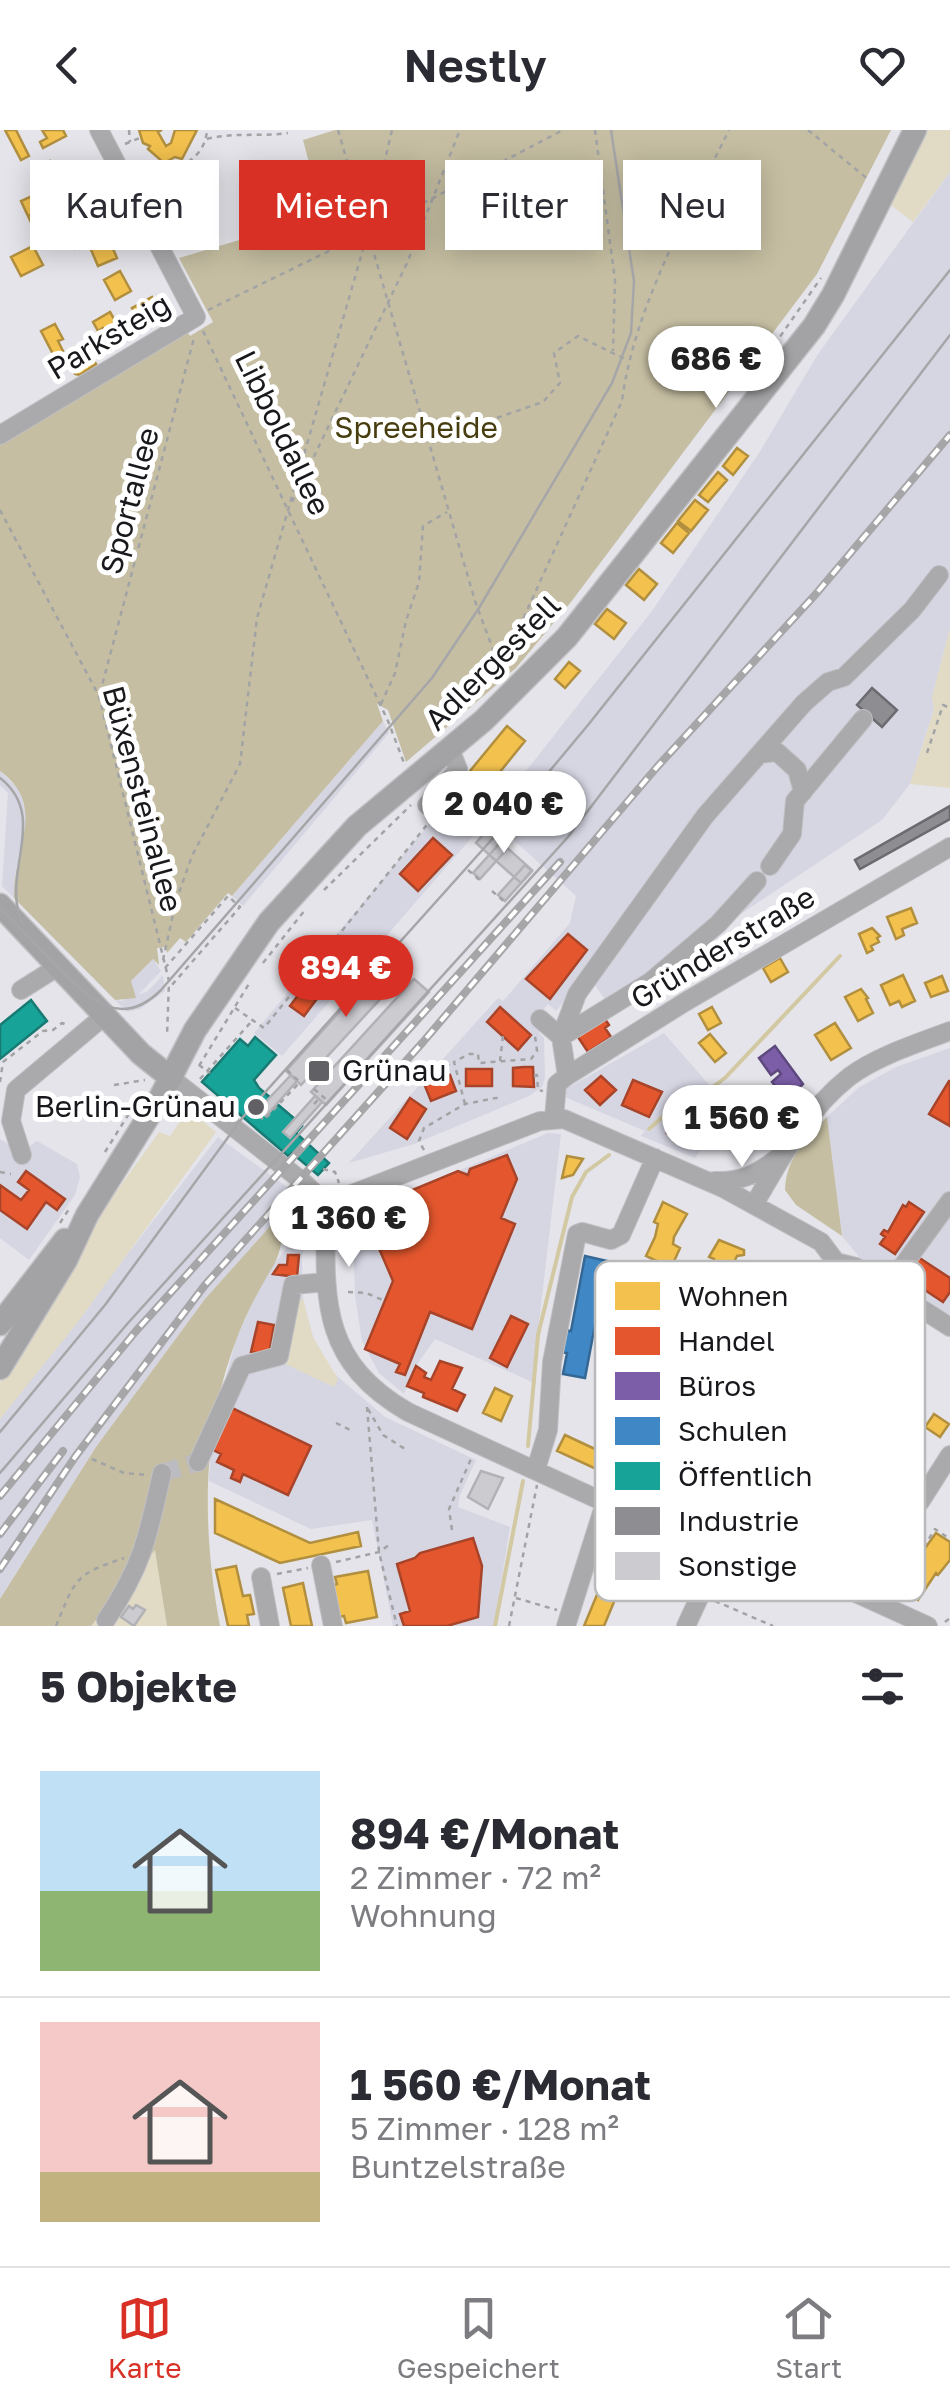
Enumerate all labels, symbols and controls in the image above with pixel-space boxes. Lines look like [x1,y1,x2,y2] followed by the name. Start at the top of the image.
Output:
[40,38,95,93] icon: back
[403,38,547,92] text: Nestly
[855,38,910,93] icon: heart
[30,160,219,250] chip: Kaufen
[239,160,425,250] chip: Mieten
[445,160,603,250] chip: Filter
[623,160,761,250] chip: Neu
[41,285,176,387] street label: Parksteig
[646,326,786,411] pin: 686 €
[670,339,762,377] text: 686 €
[228,344,338,521] street label: Libboldallee
[334,409,498,445] park label: Spreeheide
[92,423,166,578] street label: Sportallee
[417,587,567,737] street label: Adlergestell
[95,682,190,916] street label: Büxensteinallee
[412,771,596,856] pin: 2 040 €
[444,784,564,822] text: 2 040 €
[624,878,821,1016] street label: Gründerstraße
[276,935,416,1020] pin: 894 €
[300,948,392,986] text: 894 €
[342,1052,447,1088] place label: Grünau
[306,1058,332,1084] marker: Grünau
[650,1085,834,1170] pin: 1 560 €
[35,1088,236,1124] place label: Berlin-Grünau
[245,1096,267,1118] marker: Berlin-Grünau
[684,1098,800,1136] text: 1 560 €
[257,1185,441,1270] pin: 1 360 €
[291,1198,407,1236] text: 1 360 €
[595,1261,925,1601] legend
[678,1279,788,1312] text: Wohnen
[678,1324,775,1357] text: Handel
[678,1369,756,1402] text: Büros
[678,1414,787,1447] text: Schulen
[678,1459,813,1492] text: Öffentlich
[678,1504,799,1537] text: Industrie
[678,1549,797,1582] text: Sonstige
[855,1659,910,1714] icon: filters
[40,1661,237,1711] text: 5 Objekte
[350,1808,619,1858] text: 894 €/Monat
[120,1811,240,1931] icon: home
[350,1858,601,1896] text: 2 Zimmer · 72 m²
[350,1896,497,1934] text: Wohnung
[350,2059,651,2109] text: 1 560 €/Monat
[120,2062,240,2182] icon: home
[350,2109,619,2147] text: 5 Zimmer · 128 m²
[350,2147,566,2185] text: Buntzelstraße
[108,2291,181,2384] tab: Karte
[397,2291,560,2384] tab: Gespeichert
[775,2291,842,2384] tab: Start

